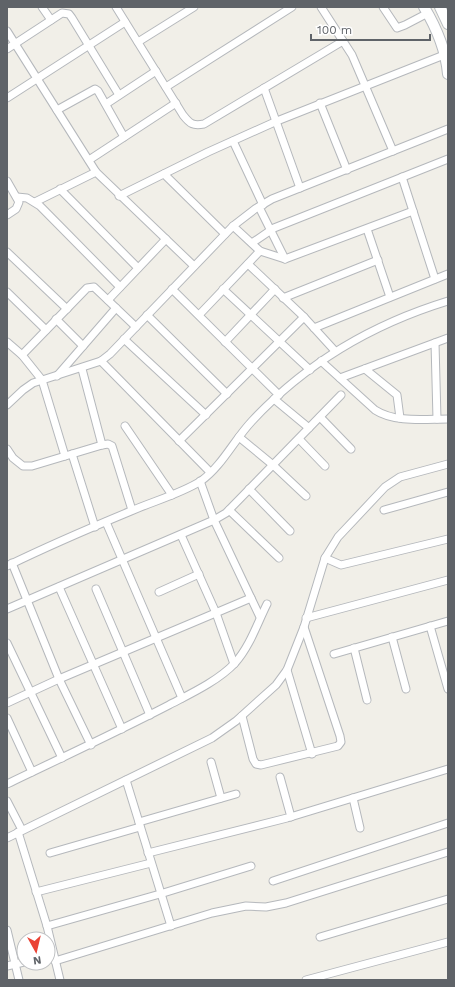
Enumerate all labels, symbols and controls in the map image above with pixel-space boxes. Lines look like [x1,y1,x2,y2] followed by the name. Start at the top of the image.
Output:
[311,16,430,42] scale bar
[317,23,352,37] text: 100 m
[16,931,56,971] north arrow
[32,953,42,967] text: N

